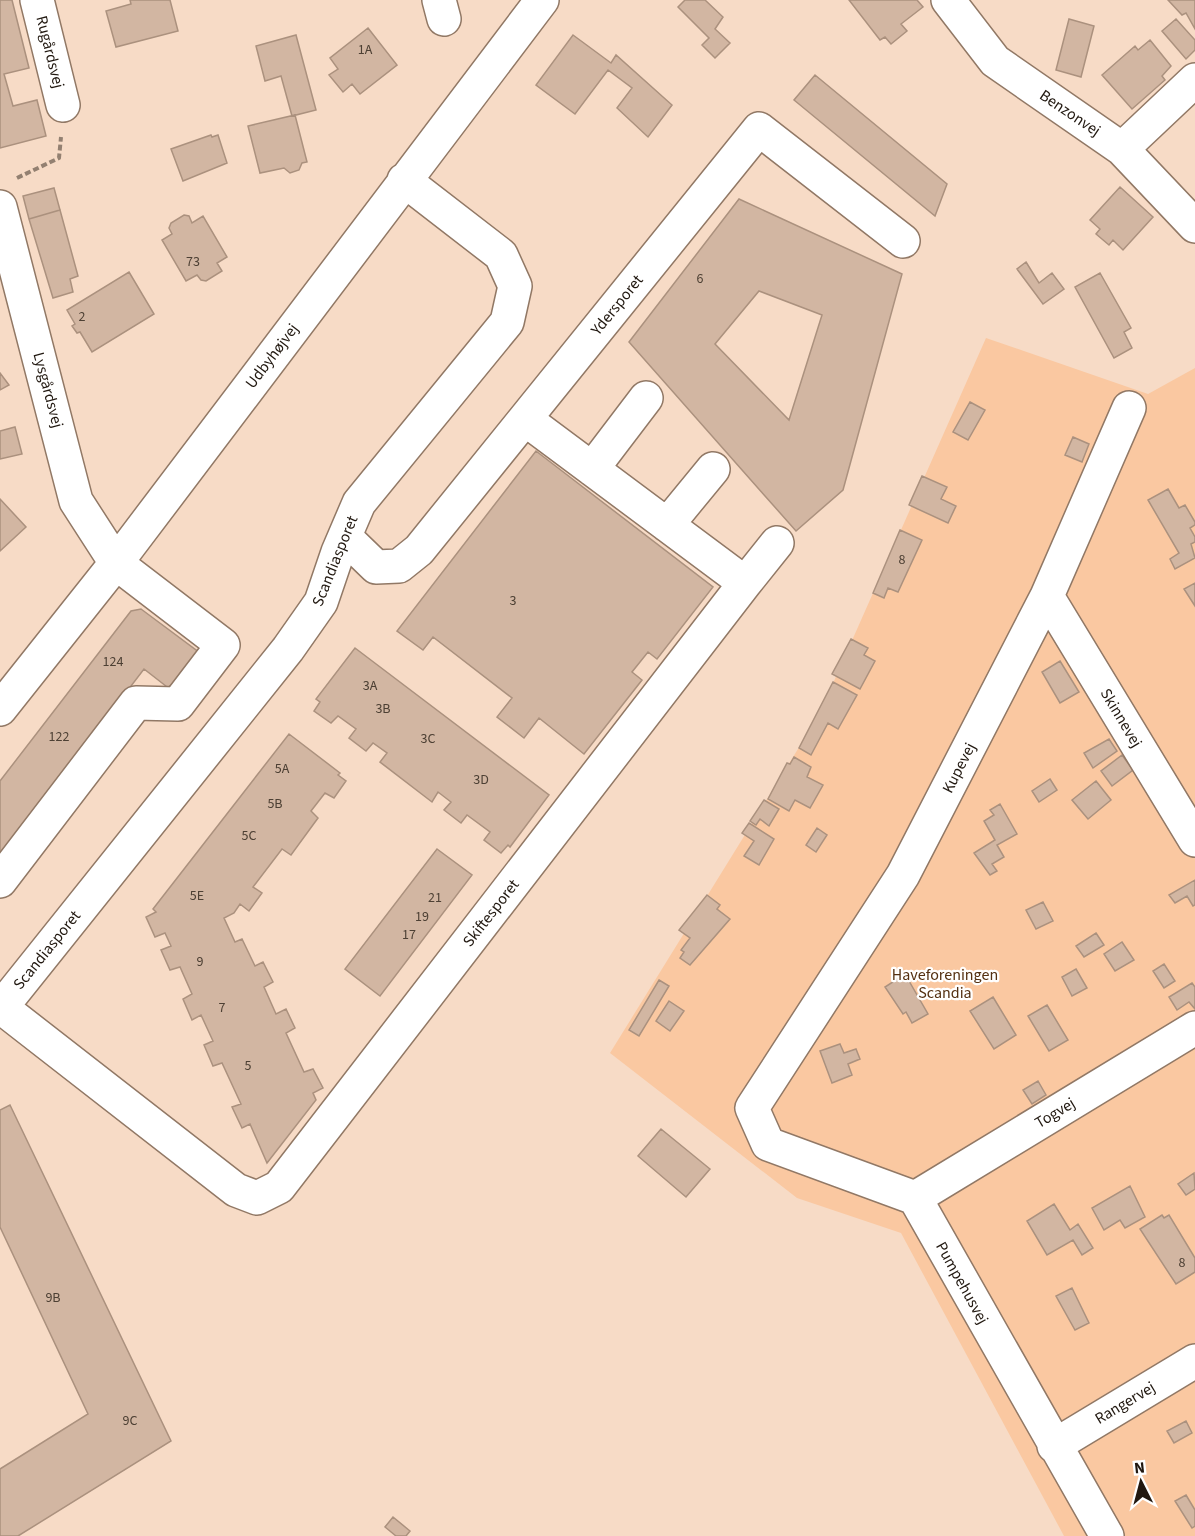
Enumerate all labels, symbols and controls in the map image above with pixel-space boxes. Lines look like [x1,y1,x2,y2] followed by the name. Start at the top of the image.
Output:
[30,13,70,91] street label: Rugårdsvej
[358,40,373,60] house number: 1A
[1035,84,1105,142] street label: Benzonvej
[186,252,200,272] house number: 73
[697,269,704,289] house number: 6
[585,270,649,341] street label: Ydersporet
[79,307,86,327] house number: 2
[240,319,304,393] street label: Udbyhøjvej
[27,350,69,430] street label: Lysgårdsvej
[307,512,363,610] street label: Scandiasporet
[899,550,906,570] house number: 8
[510,591,517,611] house number: 3
[103,652,123,672] house number: 124
[363,676,378,696] house number: 3A
[1095,684,1147,752] street label: Skinnevej
[375,699,391,719] house number: 3B
[49,727,69,747] house number: 122
[421,729,435,749] house number: 3C
[937,739,981,797] street label: Kupevej
[275,759,290,779] house number: 5A
[473,770,489,790] house number: 3D
[267,794,283,814] house number: 5B
[242,826,256,846] house number: 5C
[458,874,525,951] street label: Skiftesporet
[190,886,204,906] house number: 5E
[428,888,442,908] house number: 21
[8,905,86,994] street label: Scandiasporet
[415,907,429,927] house number: 19
[402,925,416,945] house number: 17
[197,952,204,972] house number: 9
[892,964,998,1004] park label: Haveforeningen Scandia
[219,998,226,1018] house number: 7
[245,1056,252,1076] house number: 5
[1031,1092,1079,1134] street label: Togvej
[930,1238,994,1328] street label: Pumpehusvej
[1179,1253,1186,1273] house number: 8
[45,1288,61,1308] house number: 9B
[1091,1376,1159,1430] street label: Rangervej
[123,1411,137,1431] house number: 9C
[1111,1452,1171,1512] north arrow
[1133,1457,1146,1480] text: N

